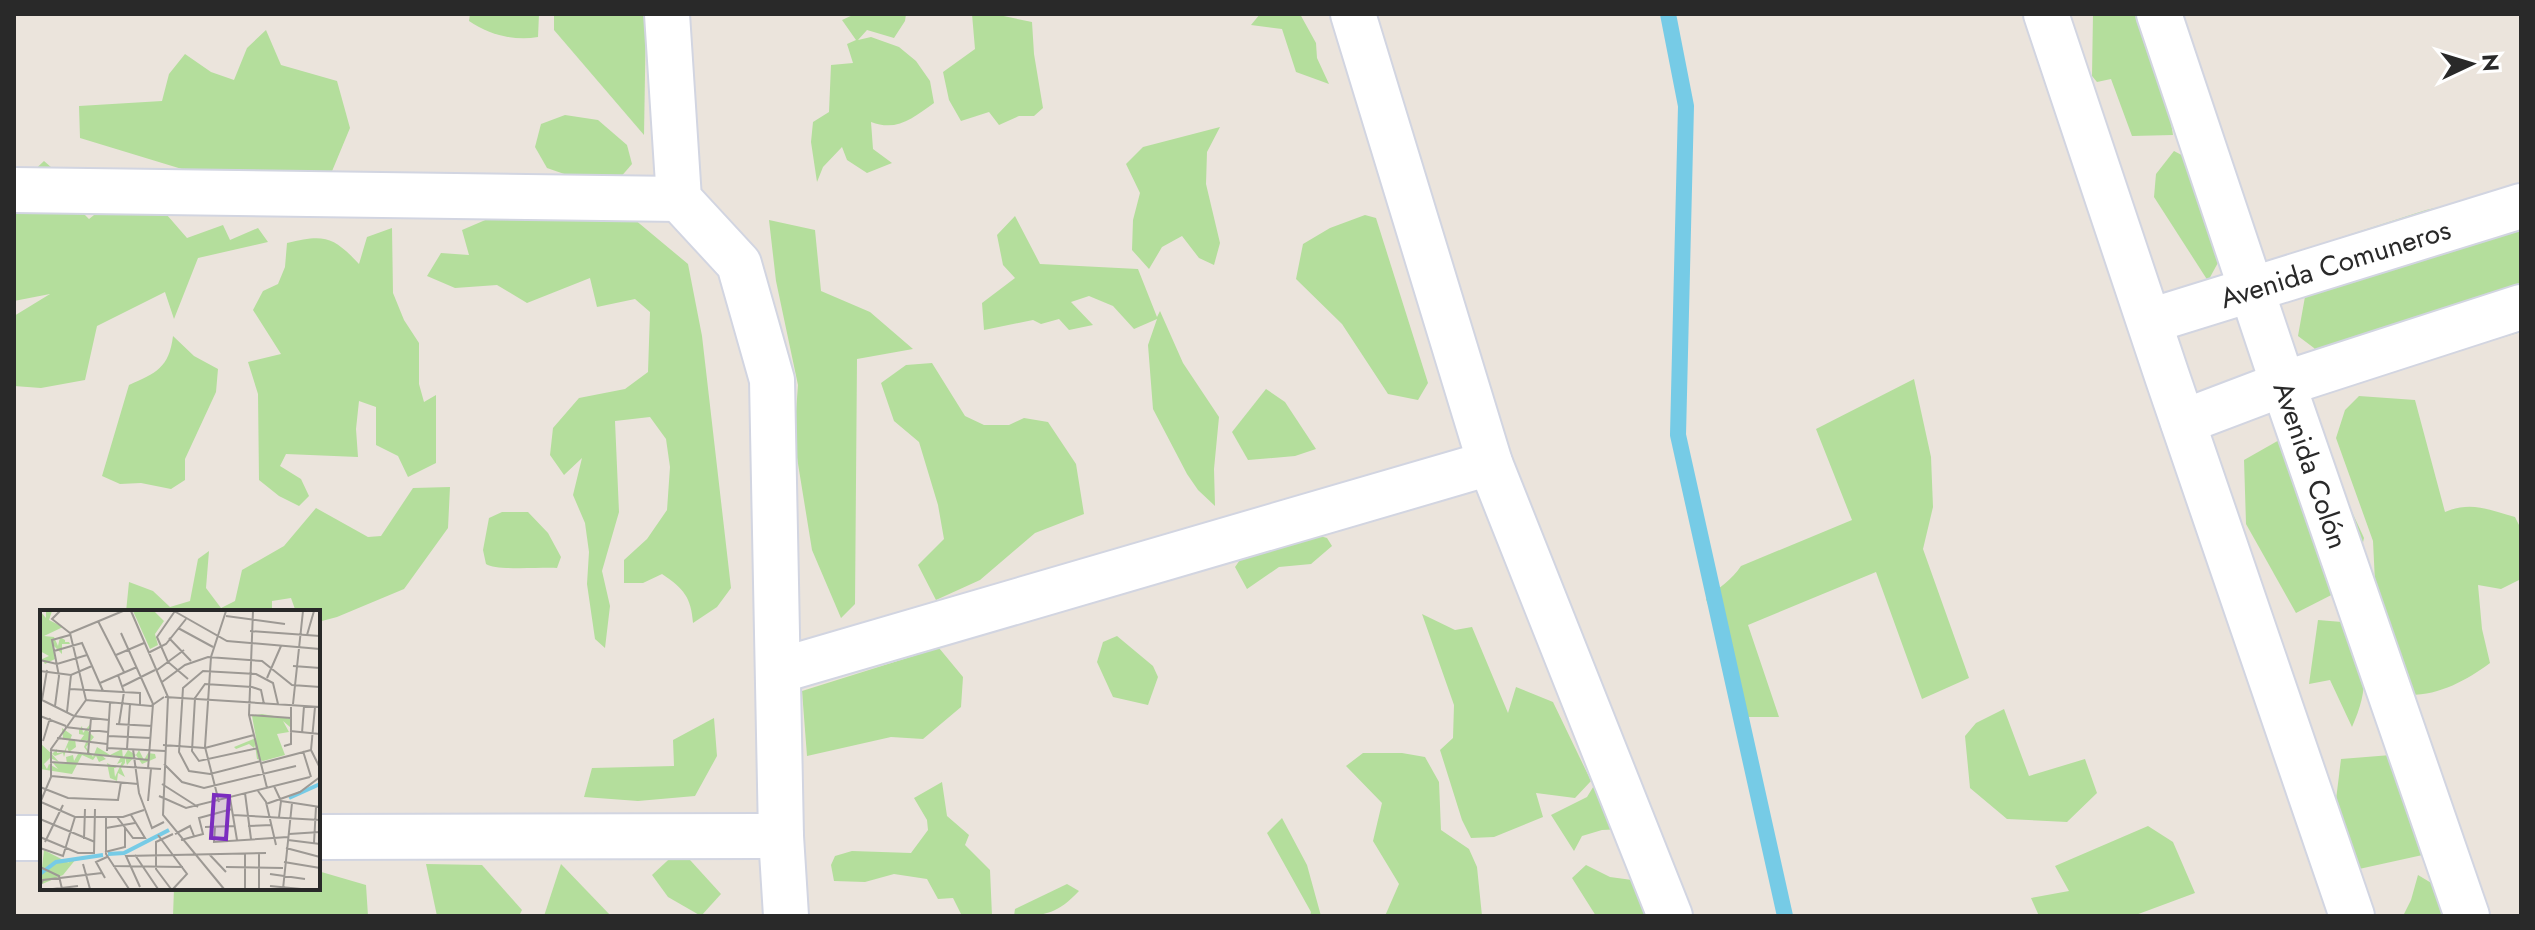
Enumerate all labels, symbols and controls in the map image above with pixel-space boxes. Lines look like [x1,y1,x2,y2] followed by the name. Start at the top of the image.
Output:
[2431,24,2511,104] north arrow
[2474,53,2508,72] text: N
[2215,209,2456,319] street label: Avenida Comuneros
[2263,376,2359,554] street label: Avenida Colón
[40,610,320,890] inset map

